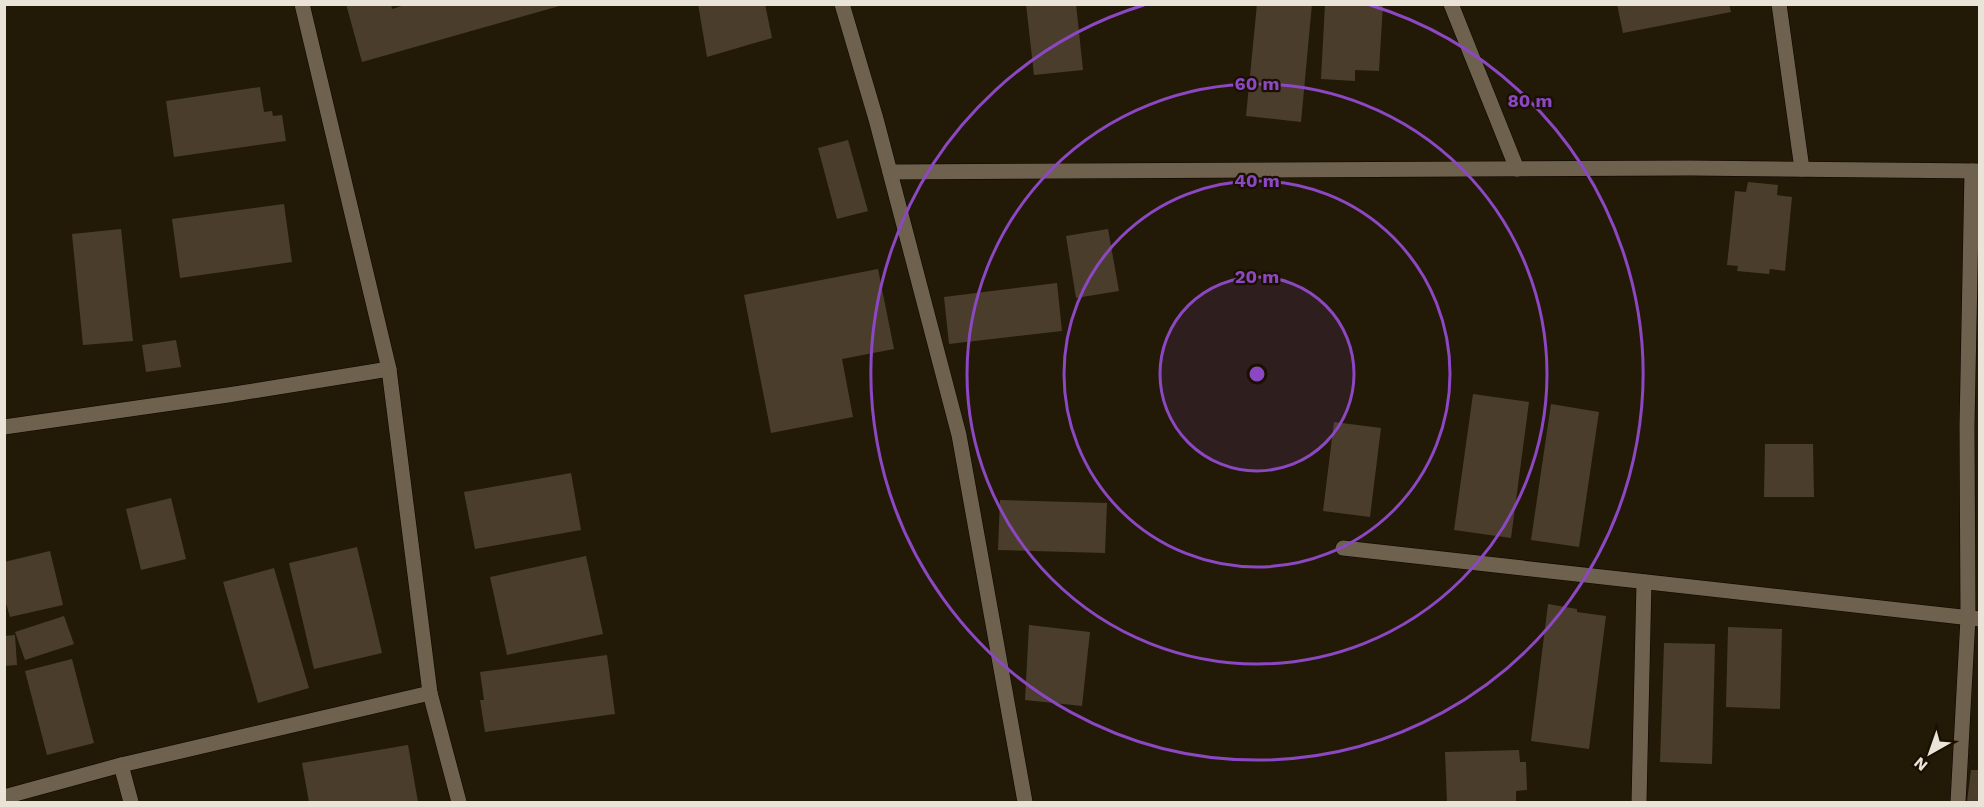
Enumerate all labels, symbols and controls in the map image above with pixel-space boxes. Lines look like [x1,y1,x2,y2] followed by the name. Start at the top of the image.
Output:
[1235,73,1279,94] text: 60 m
[1508,90,1552,111] text: 80 m
[1234,170,1280,191] text: 40 m
[1235,266,1279,287] text: 20 m
[1247,364,1267,384] centre of rings
[1900,723,1960,783] north arrow
[1910,753,1931,775] text: N

